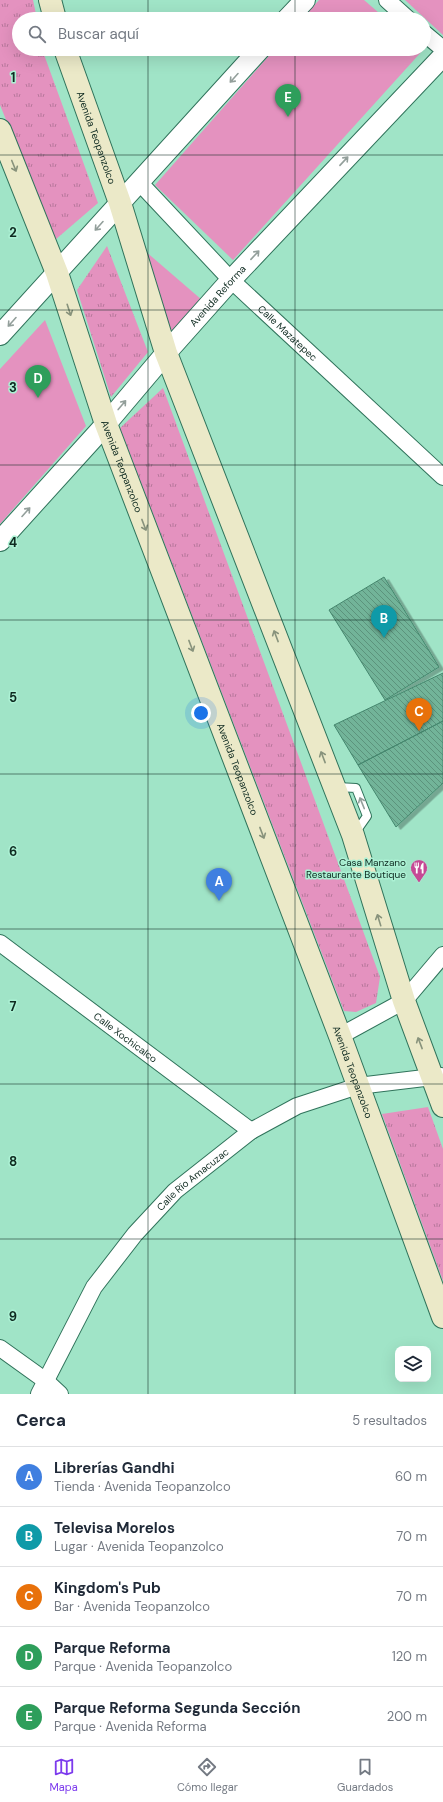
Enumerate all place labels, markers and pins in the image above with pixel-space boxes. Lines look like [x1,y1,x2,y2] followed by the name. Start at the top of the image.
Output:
[275,84,301,117] pin: E
[25,365,51,398] pin: D
[371,605,397,638] pin: B
[406,698,432,731] pin: C
[306,856,406,881] place label: Casa Manzano Restaurante Boutique
[409,858,429,883] restaurant icon: Casa Manzano Restaurante Boutique
[206,868,232,901] pin: A

